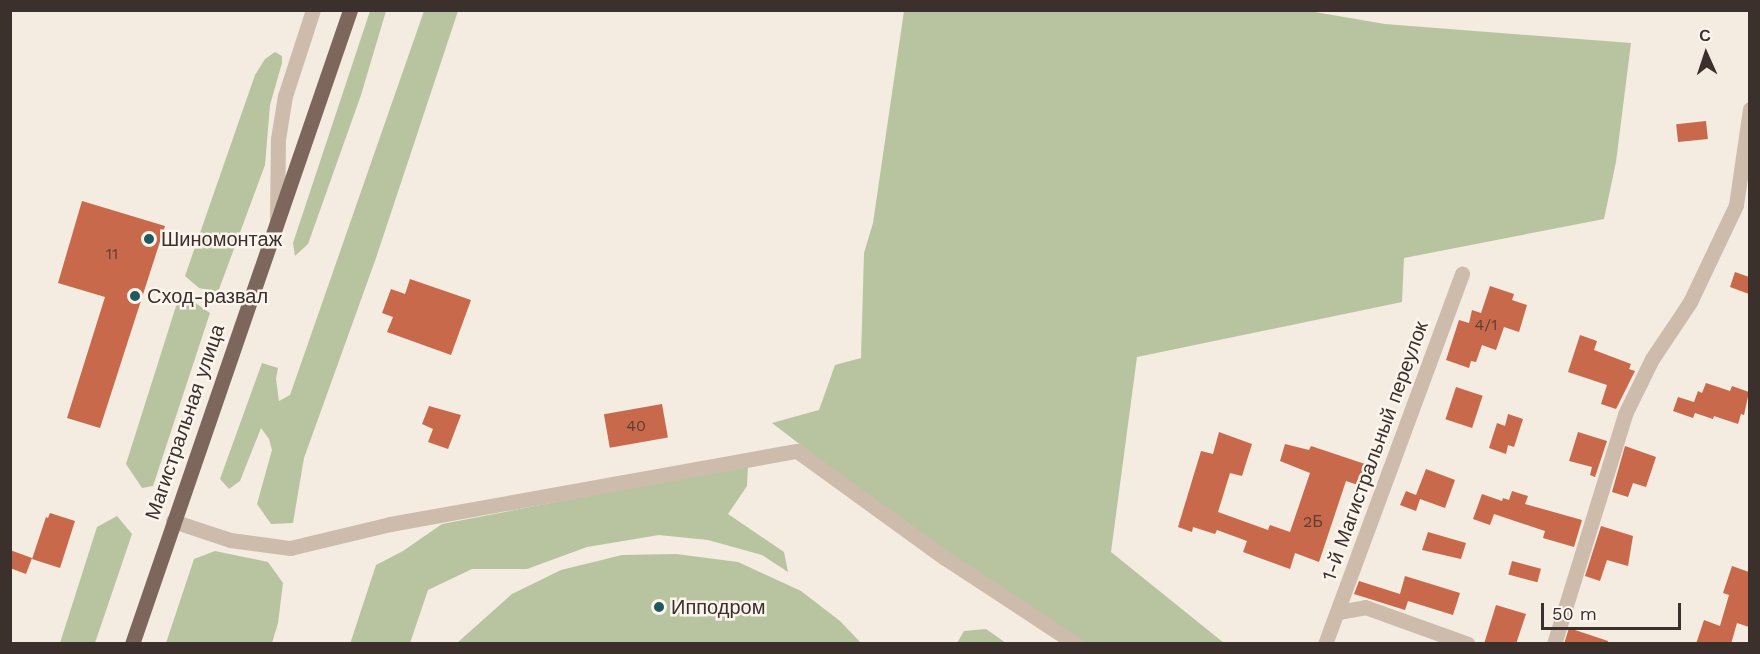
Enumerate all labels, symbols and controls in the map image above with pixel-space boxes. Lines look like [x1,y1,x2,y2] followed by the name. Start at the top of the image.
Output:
[1676,24,1736,84] north arrow
[1699,26,1711,45] text: С
[161,227,282,251] place label: Шиномонтаж
[142,232,156,246] marker: Шиномонтаж
[106,244,118,264] house number: 11
[147,284,268,308] place label: Сход-развал
[128,289,142,303] marker: Сход-развал
[1474,315,1498,335] house number: 4/1
[1317,318,1433,584] street label: 1-й Магистральный переулок
[140,321,230,523] street label: Магистральная улица
[626,416,646,436] house number: 40
[1303,512,1323,532] house number: 2Б
[1544,591,1684,629] scale bar
[671,595,765,619] place label: Ипподром
[652,600,666,614] marker: Ипподром
[1552,603,1597,624] text: 50 m

